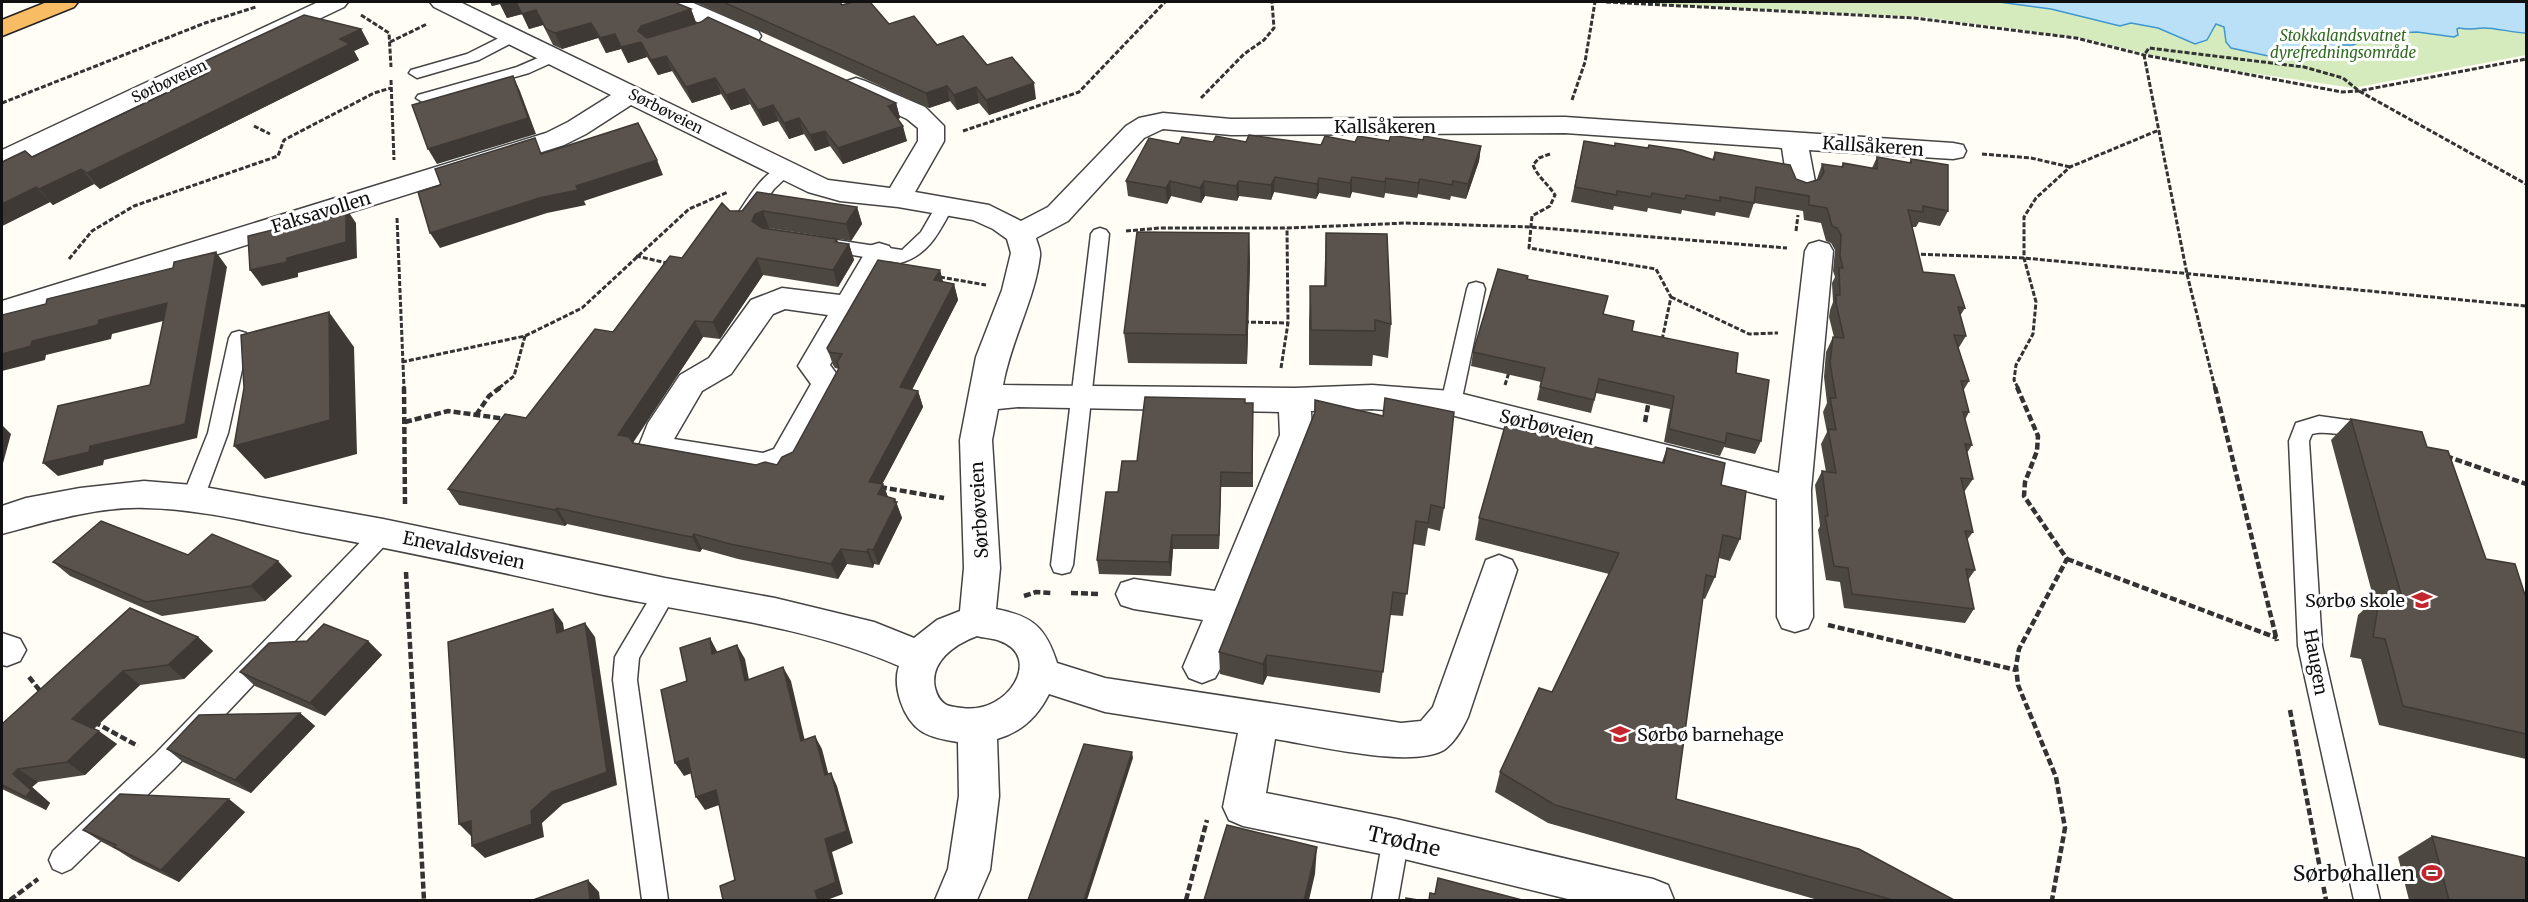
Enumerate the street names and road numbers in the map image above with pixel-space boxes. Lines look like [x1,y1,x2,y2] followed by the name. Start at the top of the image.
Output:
[128,55,210,107] street label: Sørbøveien
[626,84,707,138] street label: Sørbøveien
[1334,115,1436,138] street label: Kallsåkeren
[1821,131,1925,161] street label: Kallsåkeren
[269,186,374,238] street label: Faksavollen
[1497,404,1597,450] street label: Sørbøveien
[965,461,993,559] street label: Sørbøveien
[401,526,527,574] street label: Enevaldsveien
[2299,627,2333,697] street label: Haugen
[1365,820,1443,862] street label: Trødne

